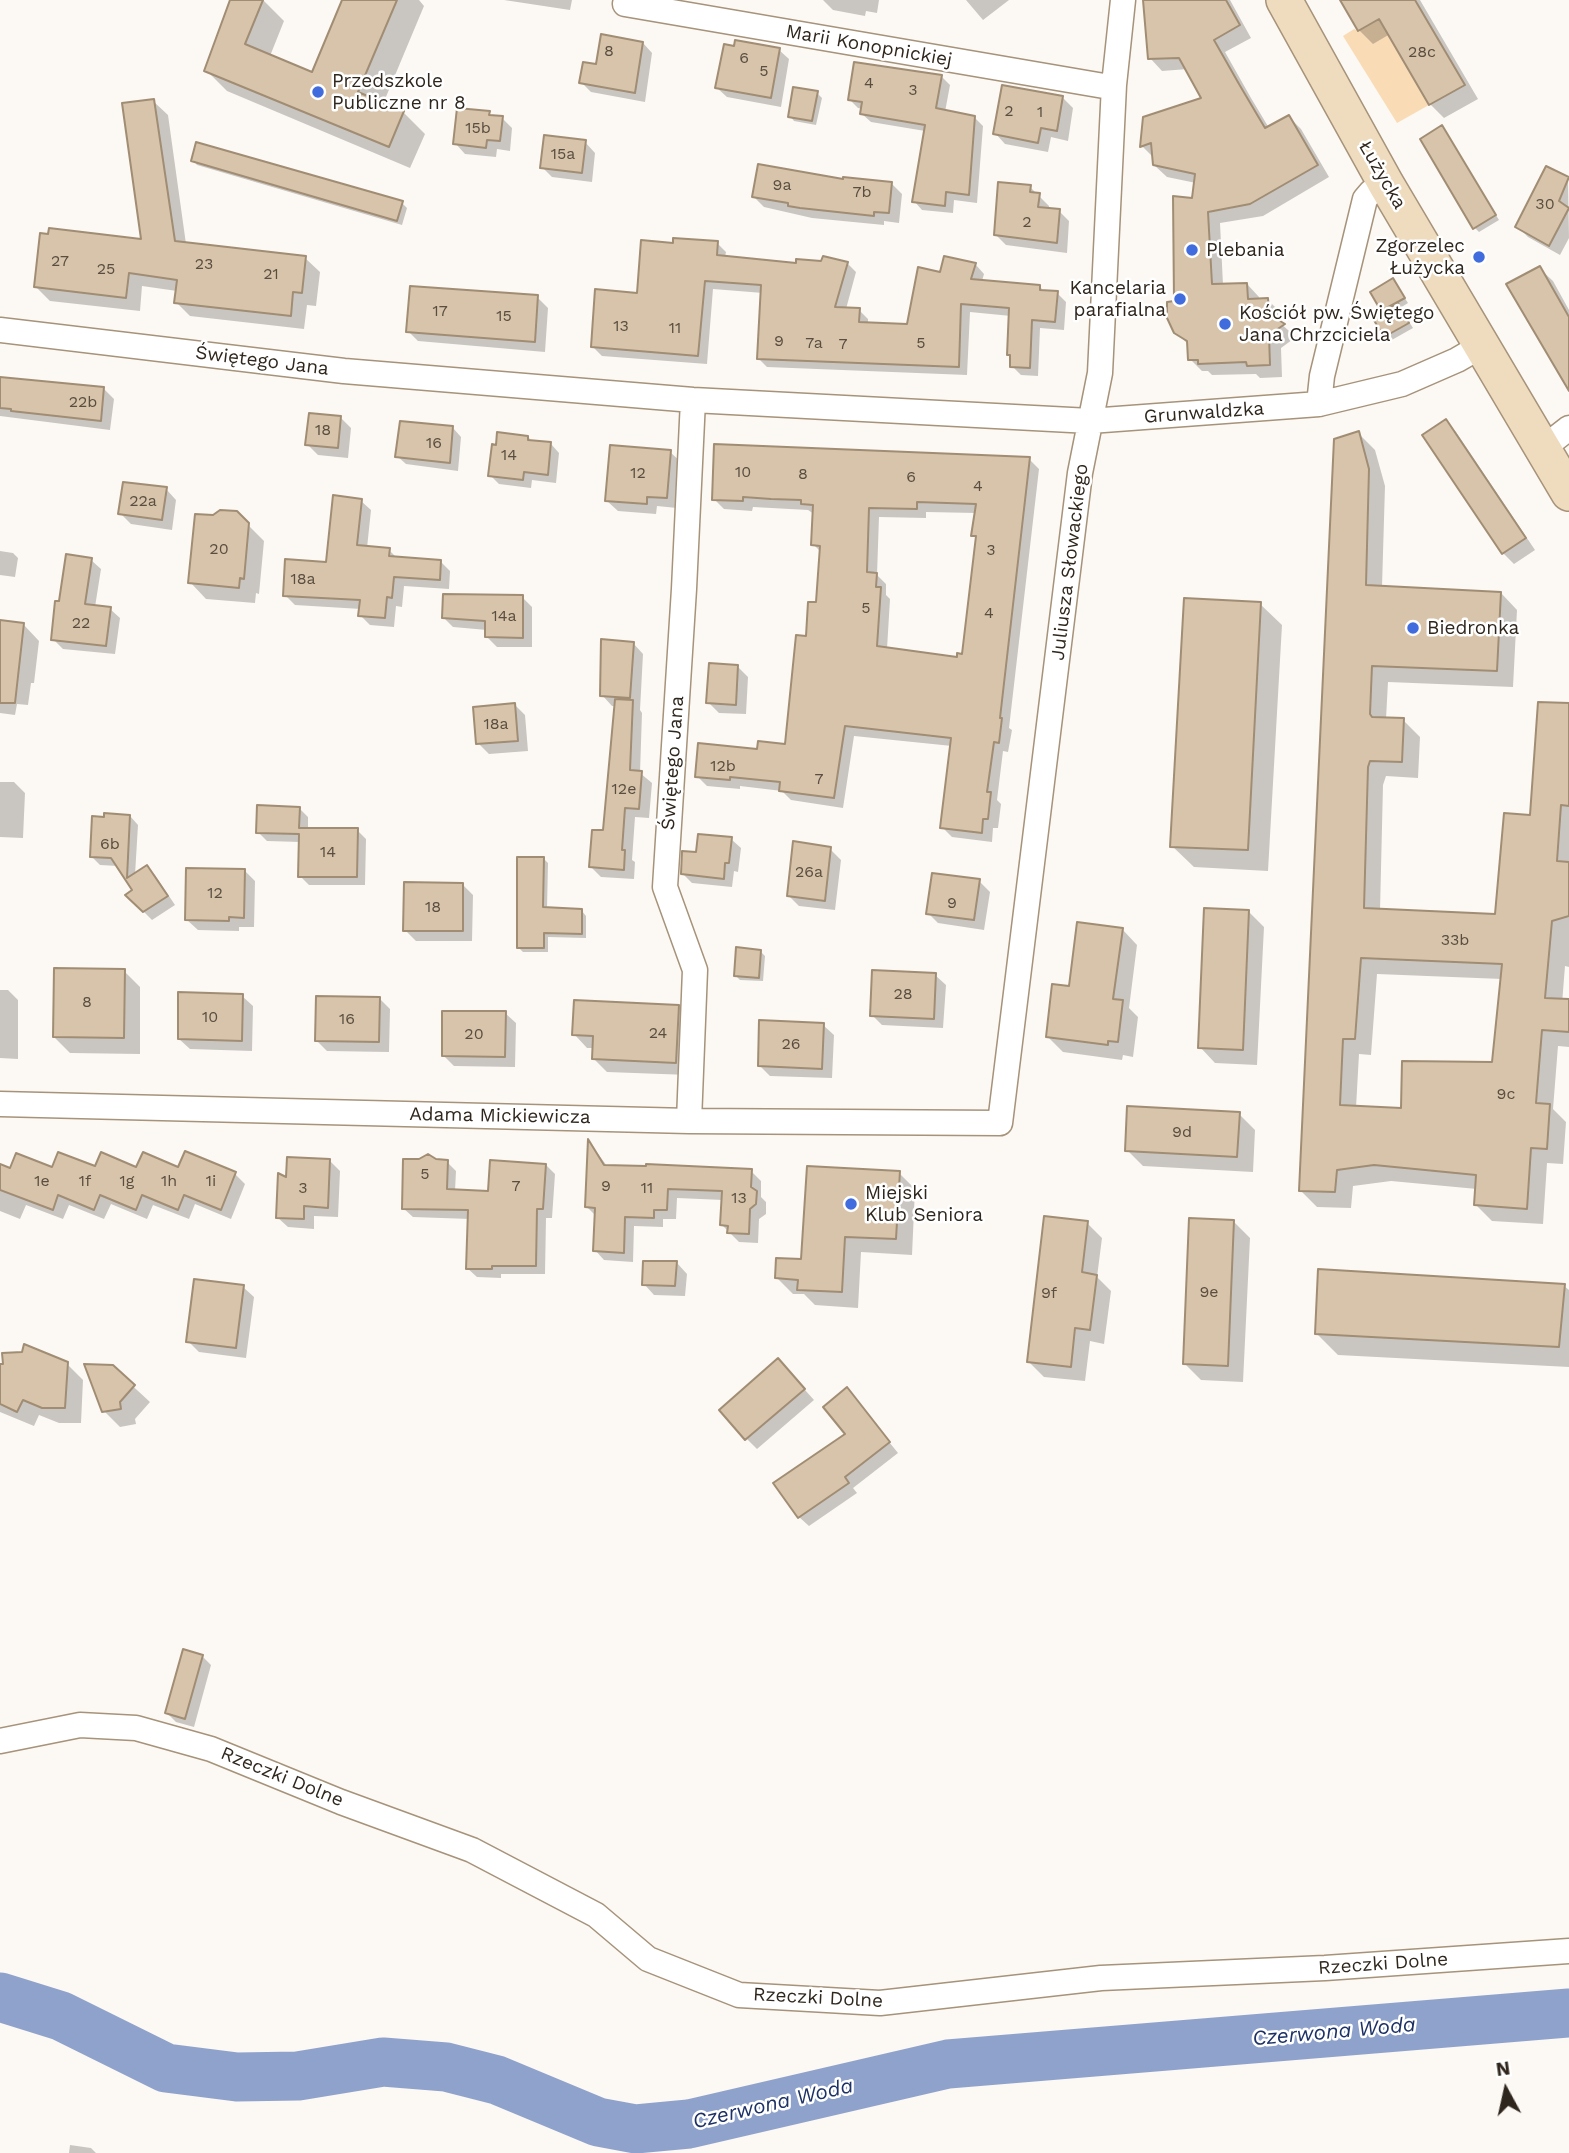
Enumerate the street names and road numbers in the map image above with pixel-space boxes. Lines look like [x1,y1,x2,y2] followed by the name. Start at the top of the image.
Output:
[784,20,954,72] street label: Marii Konopnickiej
[1353,137,1411,213] street label: Łużycka
[194,341,330,381] street label: Świętego Jana
[1143,397,1265,429] street label: Grunwaldzka
[1047,462,1093,662] street label: Juliusza Słowackiego
[657,695,689,831] street label: Świętego Jana
[409,1103,591,1129] street label: Adama Mickiewicza
[217,1742,347,1812] street label: Rzeczki Dolne
[1317,1948,1449,1980] street label: Rzeczki Dolne
[752,1983,884,2013] street label: Rzeczki Dolne

